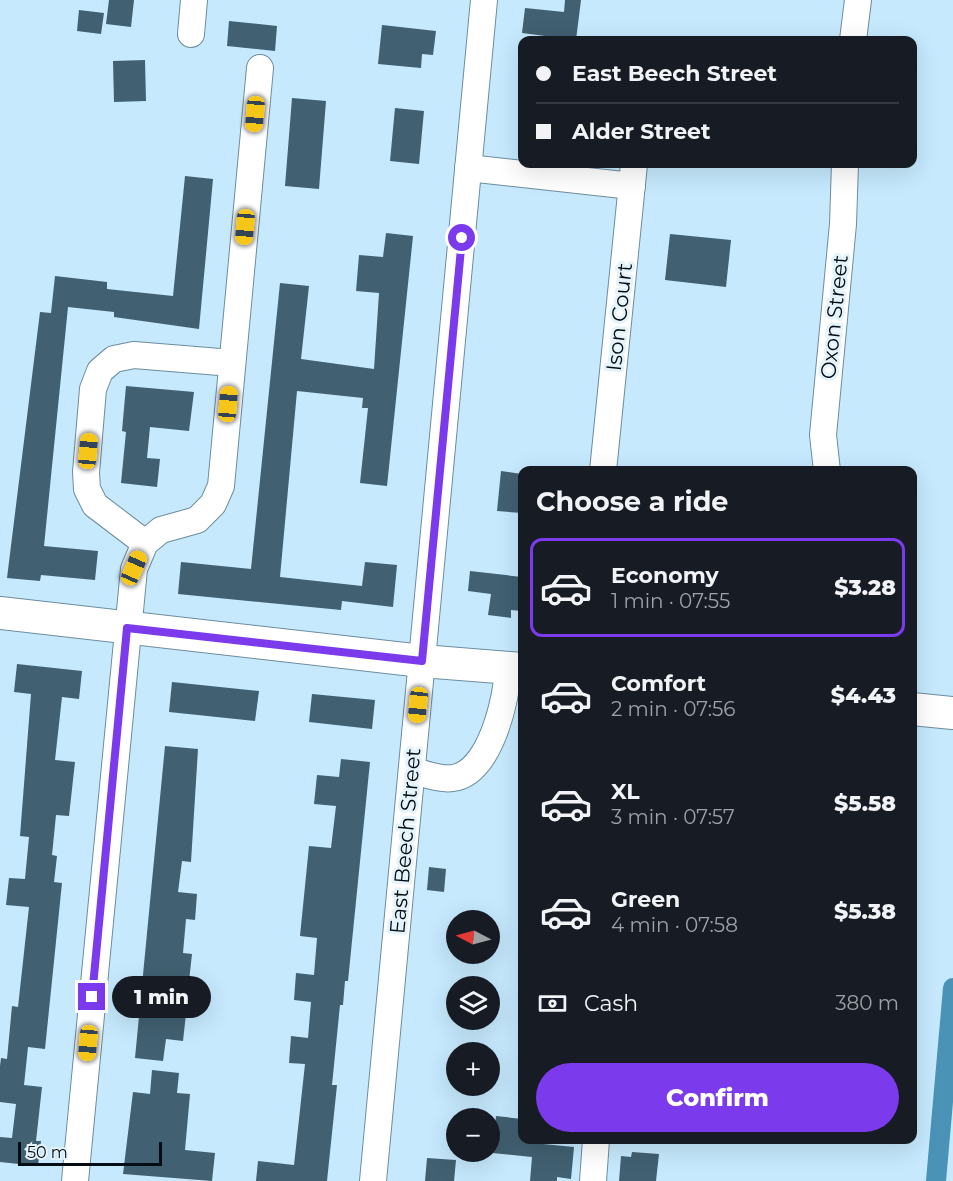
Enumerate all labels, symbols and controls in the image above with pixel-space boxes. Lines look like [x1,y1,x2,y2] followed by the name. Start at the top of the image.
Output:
[572,60,777,87] text: East Beech Street
[244,95,266,133] car
[572,118,711,145] text: Alder Street
[234,208,256,246] car
[448,224,475,251] route start
[815,254,853,380] street label: Oxon Street
[601,262,637,372] street label: Ison Court
[217,385,239,423] car
[77,432,99,470] car
[536,485,728,518] text: Choose a ride
[118,548,150,588] car
[539,561,593,615] icon: car
[611,562,719,589] text: Economy
[834,574,896,601] text: $3.28
[611,589,730,613] text: 1 min · 07:55
[539,669,593,723] icon: car
[611,670,706,697] text: Comfort
[831,682,896,709] text: $4.43
[407,686,429,724] car
[611,697,735,721] text: 2 min · 07:56
[384,747,426,935] street label: East Beech Street
[539,777,593,831] icon: car
[611,778,640,805] text: XL
[834,790,896,817] text: $5.58
[611,805,735,829] text: 3 min · 07:57
[539,885,593,939] icon: car
[611,886,680,913] text: Green
[834,898,896,925] text: $5.38
[446,910,500,964] north arrow
[446,910,500,1162] map controls
[611,913,738,937] text: 4 min · 07:58
[113,976,212,1018] callout: 1 min
[446,976,500,1030] button: layers
[78,983,105,1010] route end
[134,985,189,1009] text: 1 min
[536,987,569,1020] icon: cash
[584,990,638,1017] text: Cash
[835,991,899,1015] text: 380 m
[77,1024,99,1062] car
[446,1042,500,1096] button: +
[536,1063,899,1132] button: Confirm
[446,1108,500,1162] button: −
[18,1139,162,1166] scale bar
[27,1143,68,1162] text: 50 m

